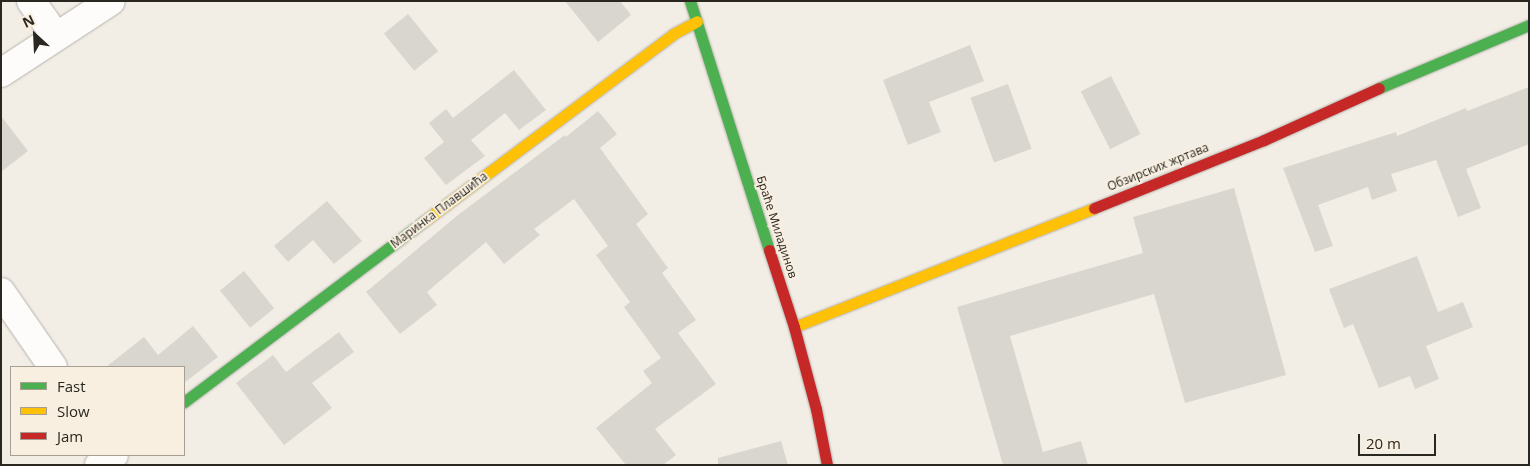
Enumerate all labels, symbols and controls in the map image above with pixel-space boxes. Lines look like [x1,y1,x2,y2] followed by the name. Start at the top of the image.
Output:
[10,10,60,60] north arrow
[19,10,38,32] text: N
[1105,140,1211,194] street label: Обзирских жртава
[388,169,490,251] street label: Маринка Плавшића
[754,174,800,280] street label: Браће Миладинов
[10,366,185,456] legend
[57,376,86,396] text: Fast
[57,401,90,421] text: Slow
[1360,424,1438,456] scale bar
[57,426,83,446] text: Jam
[1366,433,1401,453] text: 20 m

